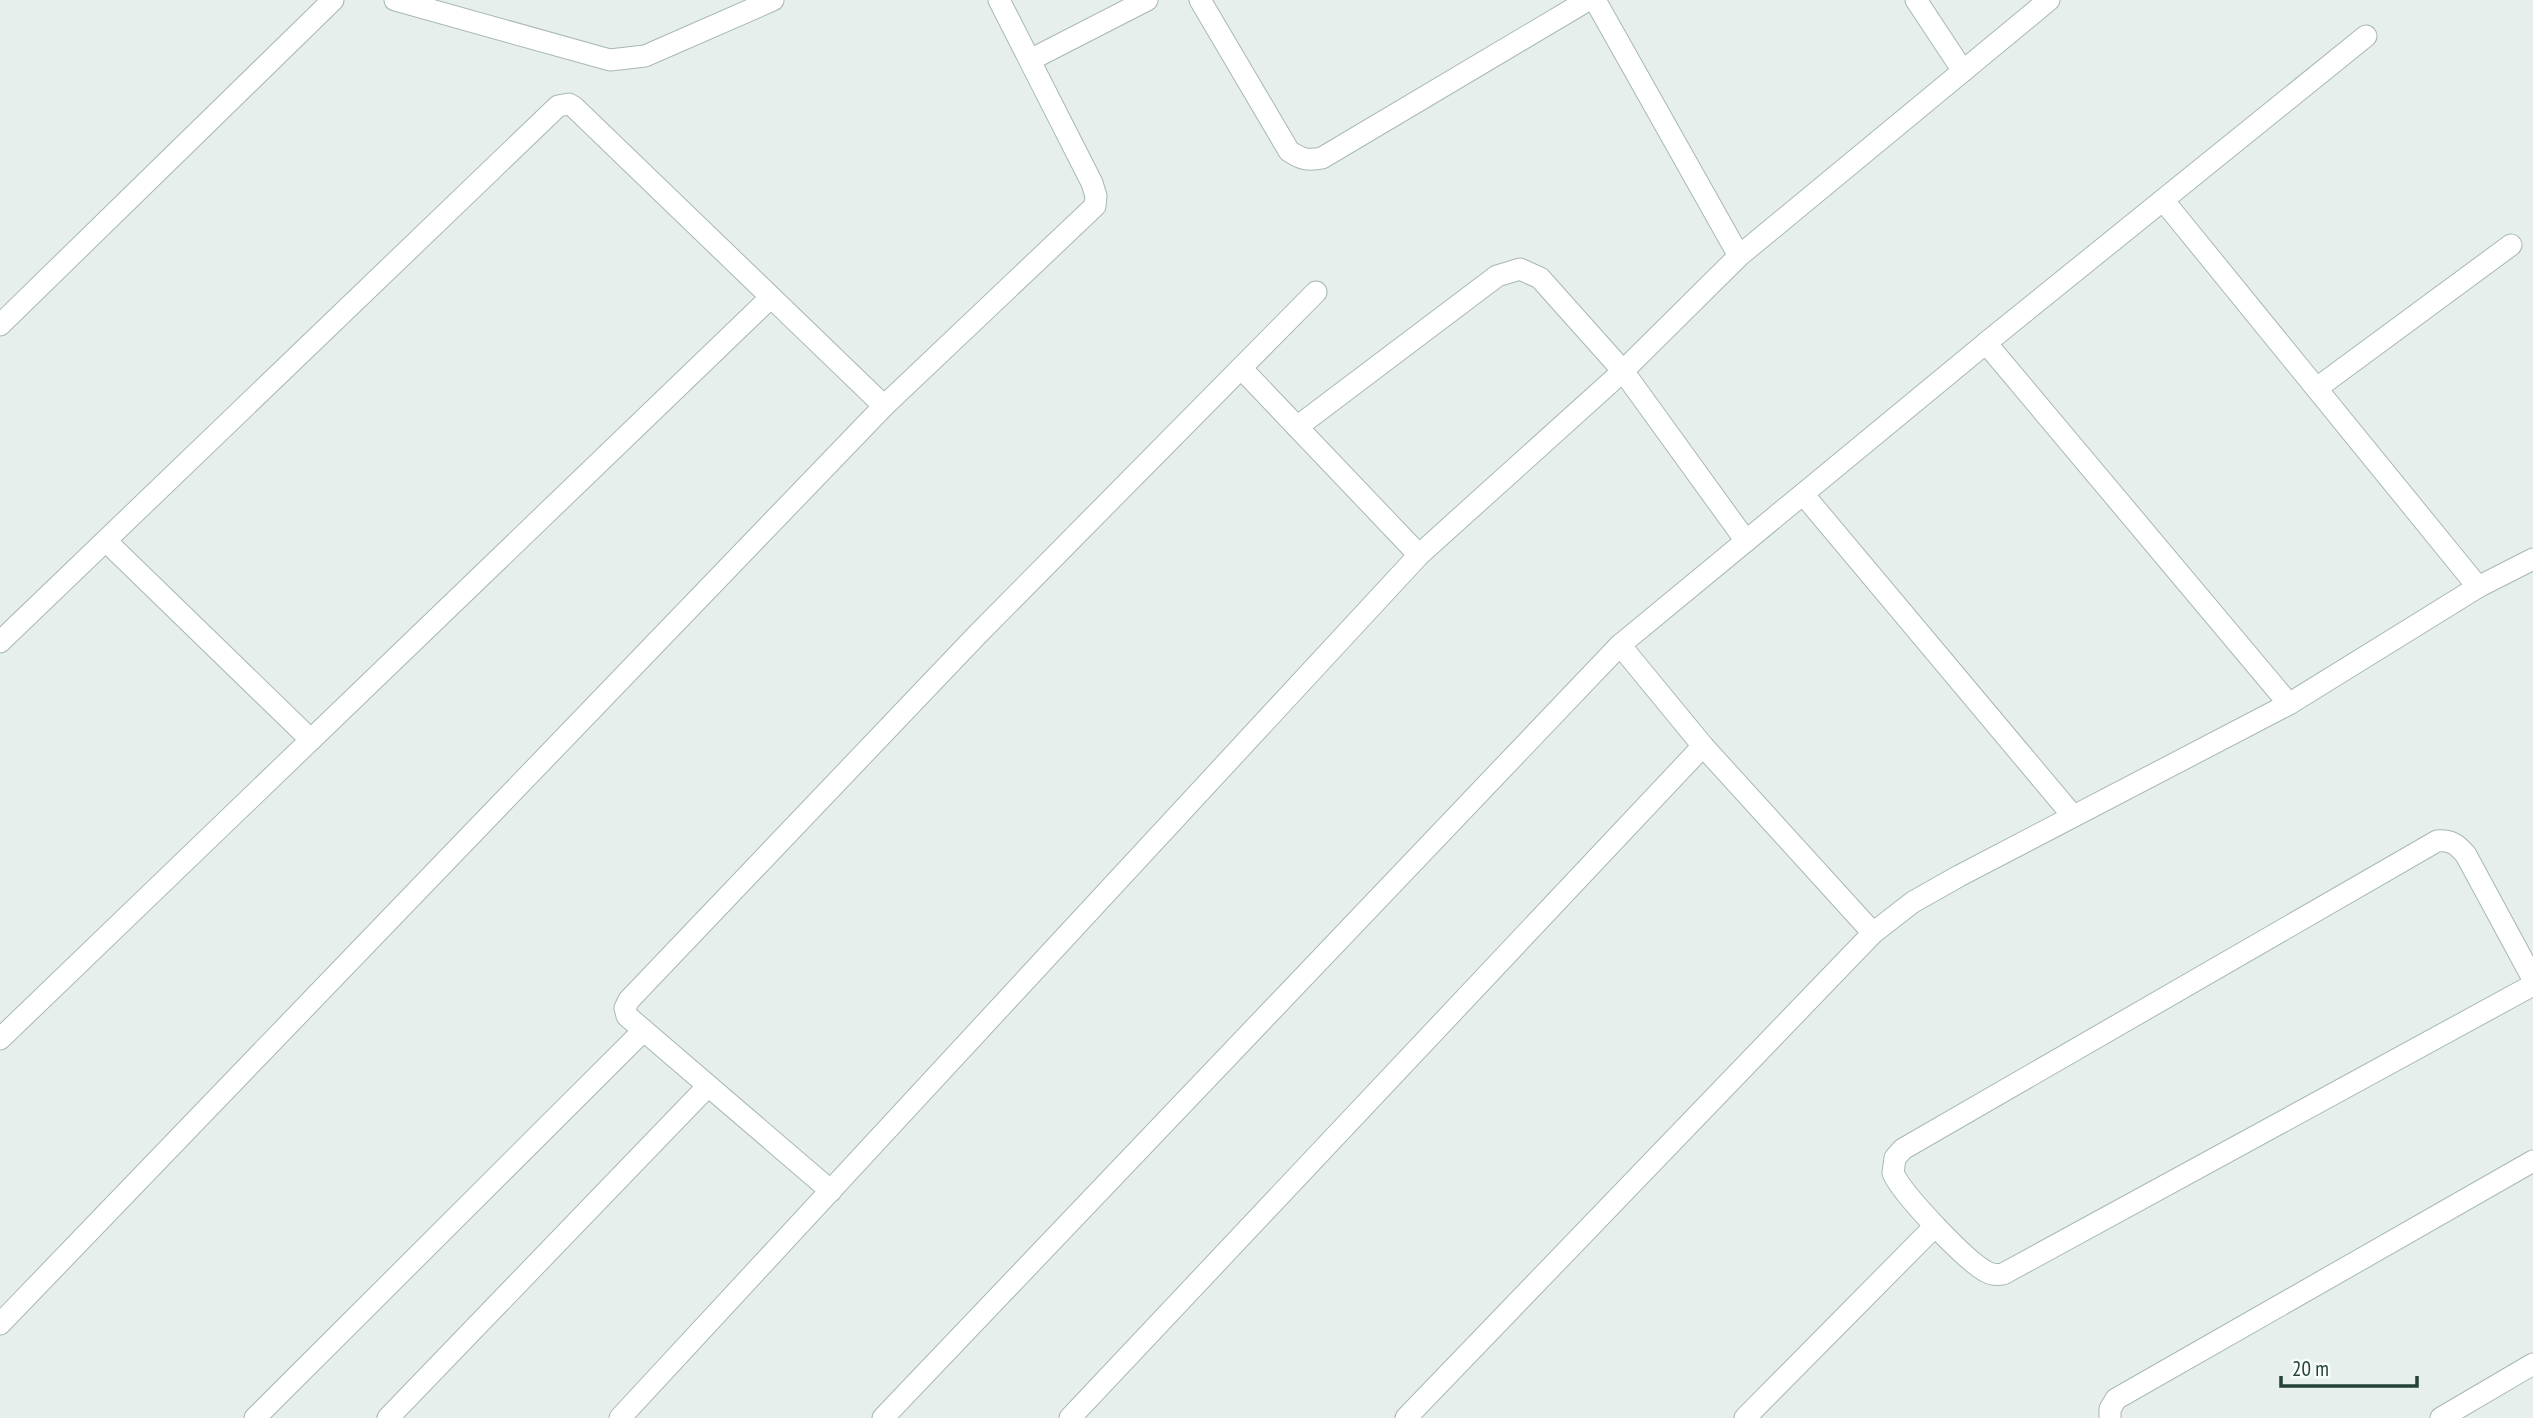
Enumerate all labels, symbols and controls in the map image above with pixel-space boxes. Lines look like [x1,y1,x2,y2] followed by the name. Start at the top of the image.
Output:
[2281,1344,2418,1388] scale bar
[2292,1355,2329,1382] text: 20 m

